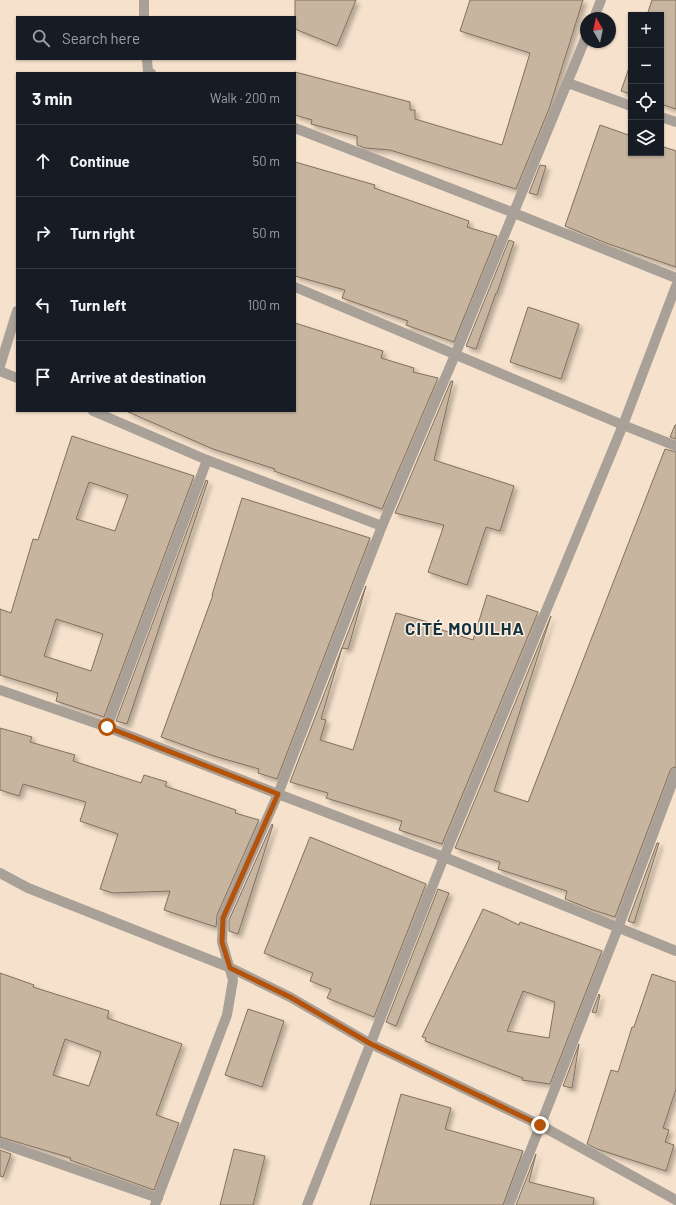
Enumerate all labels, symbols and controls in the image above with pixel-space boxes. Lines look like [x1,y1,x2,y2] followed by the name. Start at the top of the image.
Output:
[580,12,616,48] north arrow
[628,12,664,156] map controls
[628,12,664,48] button: +
[16,16,296,60] search box
[30,27,52,49] icon: search
[62,29,140,47] text: Search here
[628,48,664,84] button: −
[628,84,664,120] button: locate
[32,88,72,108] text: 3 min
[210,90,280,106] text: Walk · 200 m
[628,120,664,156] button: layers
[32,150,54,172] icon: ahead
[70,152,130,170] text: Continue
[253,153,280,169] text: 50 m
[32,222,54,244] icon: right
[70,224,135,242] text: Turn right
[253,225,280,241] text: 50 m
[32,294,54,316] icon: left
[70,296,126,314] text: Turn left
[247,297,280,313] text: 100 m
[32,366,54,388] icon: arrive
[70,368,206,386] text: Arrive at destination
[405,618,525,638] district label: CITÉ MOUILHA
[98,718,116,736] route start
[531,1116,549,1134] route end

